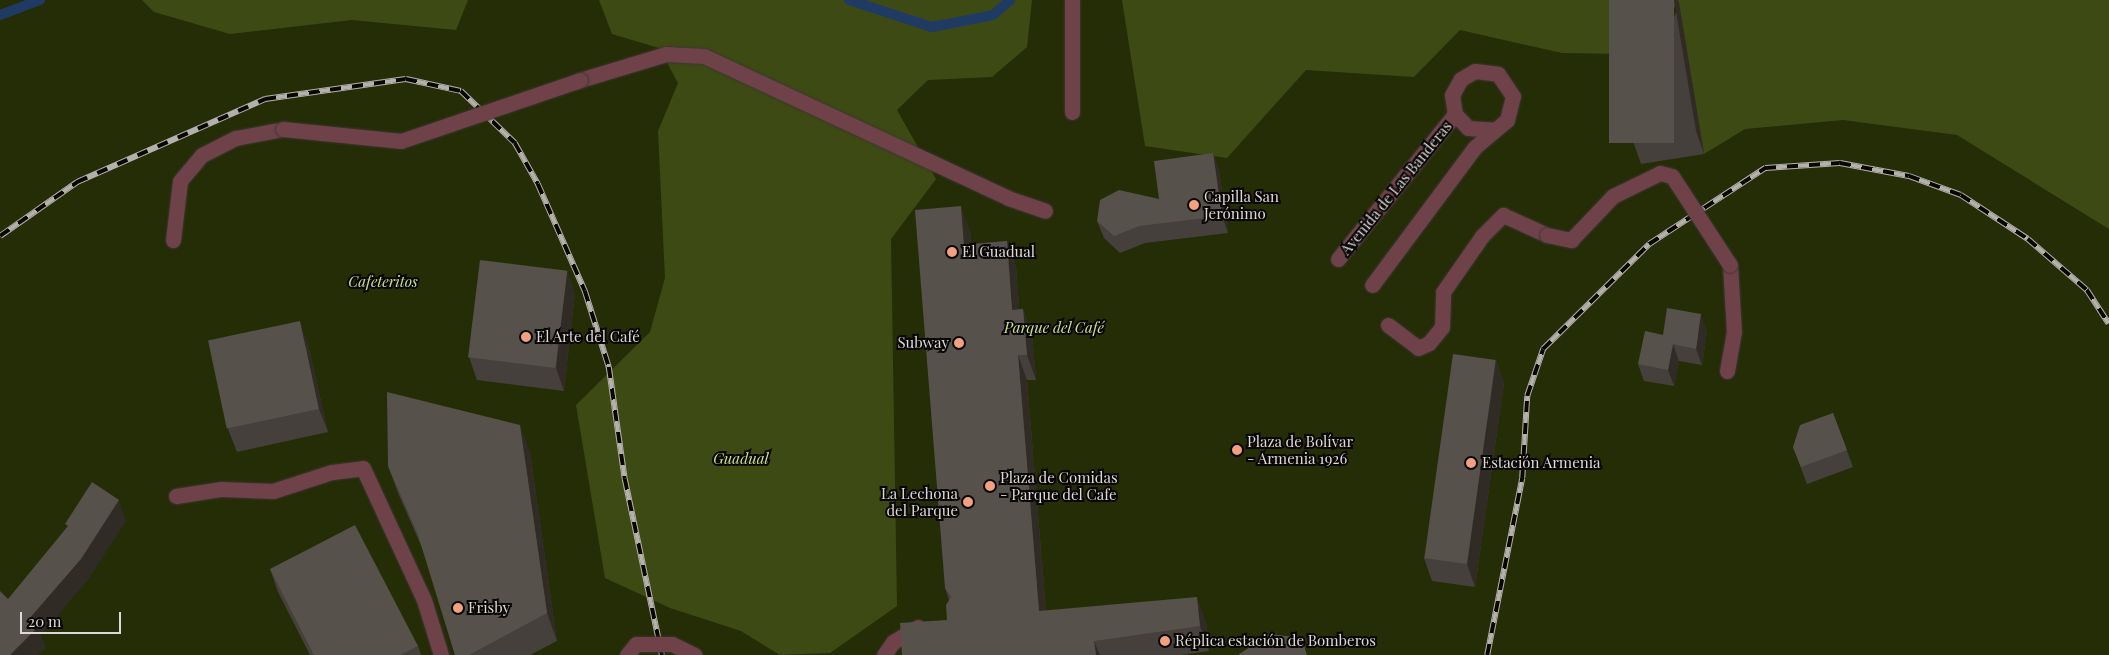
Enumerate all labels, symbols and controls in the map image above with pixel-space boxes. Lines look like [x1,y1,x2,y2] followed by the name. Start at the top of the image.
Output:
[1336,117,1456,259] street label: Avenida de Las Banderas
[1204,187,1279,222] place label: Capilla San Jerónimo
[1188,199,1200,211] marker: Capilla San Jerónimo
[962,243,1035,261] place label: El Guadual
[946,246,958,258] marker: El Guadual
[348,273,418,291] park label: Cafeteritos
[1004,319,1104,337] park label: Parque del Café
[536,328,640,346] place label: El Arte del Café
[520,331,532,343] marker: El Arte del Café
[897,334,949,352] place label: Subway
[953,337,965,349] marker: Subway
[1247,432,1353,467] place label: Plaza de Bolívar - Armenia 1926
[1231,444,1243,456] marker: Plaza de Bolívar - Armenia 1926
[713,450,769,468] park label: Guadual
[1482,454,1601,472] place label: Estación Armenia
[1464,456,1478,470] marker: Estación Armenia
[1000,468,1118,503] place label: Plaza de Comidas - Parque del Cafe
[984,480,996,492] marker: Plaza de Comidas - Parque del Cafe
[881,484,958,519] place label: La Lechona del Parque
[962,496,974,508] marker: La Lechona del Parque
[468,599,510,617] place label: Frisby
[22,602,124,634] scale bar
[452,602,464,614] marker: Frisby
[28,611,61,631] text: 20 m
[1175,632,1376,650] place label: Réplica estación de Bomberos
[1159,635,1171,647] marker: Réplica estación de Bomberos

